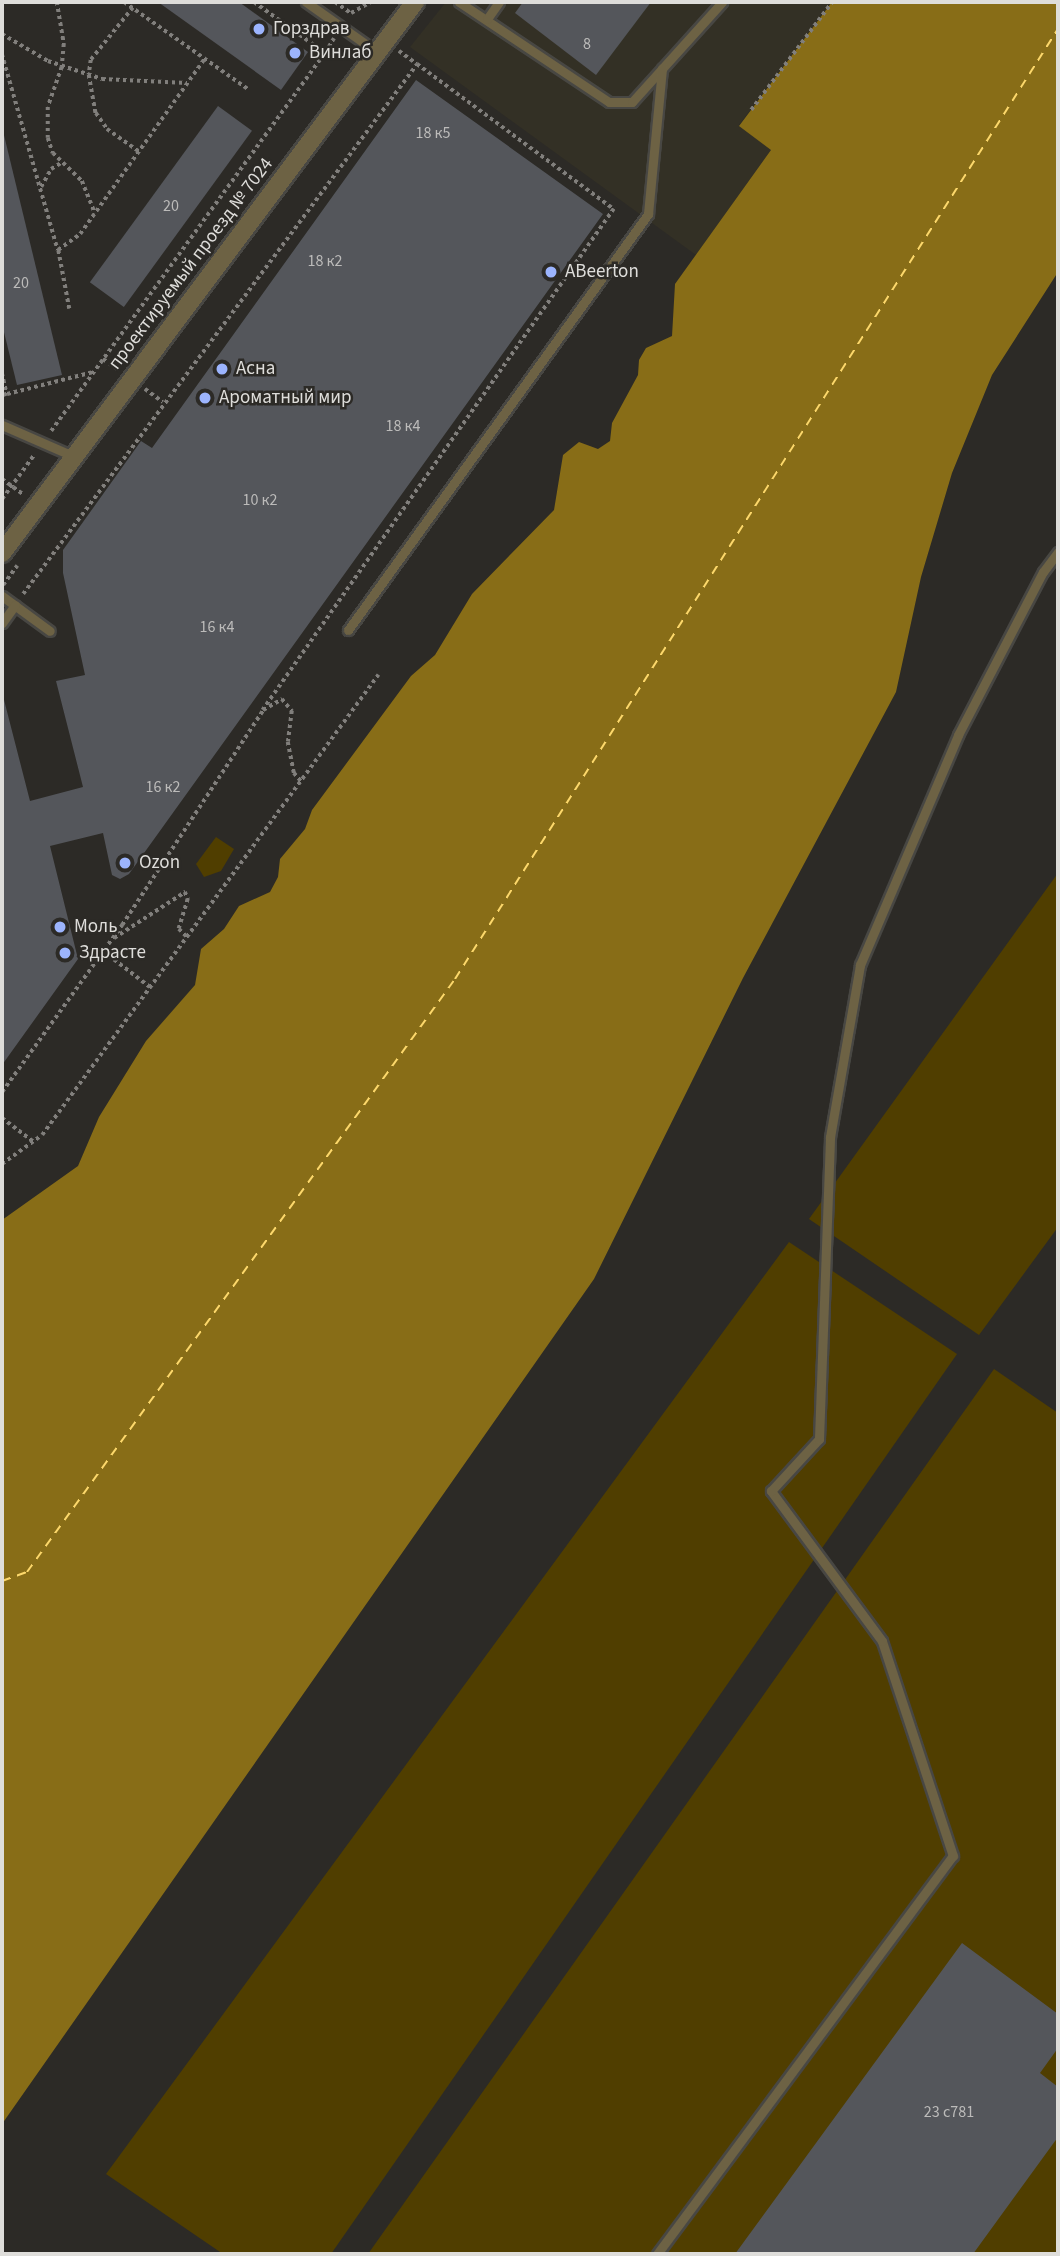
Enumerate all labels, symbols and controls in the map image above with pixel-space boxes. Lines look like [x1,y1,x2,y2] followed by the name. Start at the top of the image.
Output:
[273,18,349,40] place label: Горздрав
[251,21,267,37] marker: Горздрав
[583,34,591,54] house number: 8
[309,42,372,64] place label: Винлаб
[287,45,303,61] marker: Винлаб
[416,123,450,143] house number: 18 к5
[104,154,278,374] street label: проектируемый проезд № 7024
[163,196,179,216] house number: 20
[308,251,342,271] house number: 18 к2
[565,261,639,283] place label: ABeerton
[543,264,559,280] marker: ABeerton
[13,273,29,293] house number: 20
[236,358,275,380] place label: Асна
[214,361,230,377] marker: Асна
[219,387,352,409] place label: Ароматный мир
[197,390,213,406] marker: Ароматный мир
[386,416,420,436] house number: 18 к4
[243,490,277,510] house number: 10 к2
[200,617,234,637] house number: 16 к4
[146,777,180,797] house number: 16 к2
[139,852,180,874] place label: Ozon
[117,855,133,871] marker: Ozon
[74,916,118,938] place label: Моль
[52,919,68,935] marker: Моль
[79,942,146,964] place label: Здрасте
[57,945,73,961] marker: Здрасте
[924,2102,974,2122] house number: 23 с781

